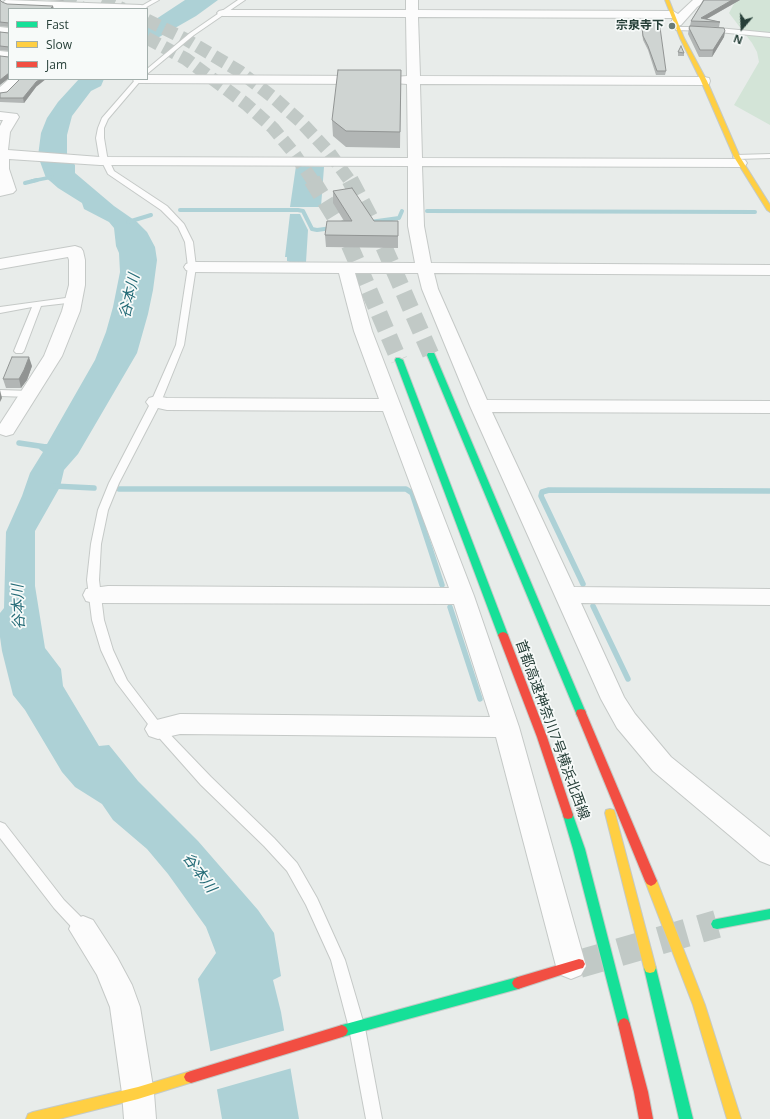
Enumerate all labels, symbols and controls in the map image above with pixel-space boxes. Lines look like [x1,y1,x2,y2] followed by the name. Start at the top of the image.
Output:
[8,8,148,80] legend
[722,8,762,48] north arrow
[46,16,69,33] text: Fast
[616,19,664,33] place label: 宗泉寺下
[667,21,677,31] marker: 宗泉寺下
[731,31,745,48] text: N
[46,36,72,53] text: Slow
[46,56,67,73] text: Jam
[116,272,144,320] water label: 谷本川
[9,584,29,630] water label: 谷本川
[512,638,592,822] street label: 首都高速神奈川7号横浜北西線
[178,850,220,896] water label: 谷本川

